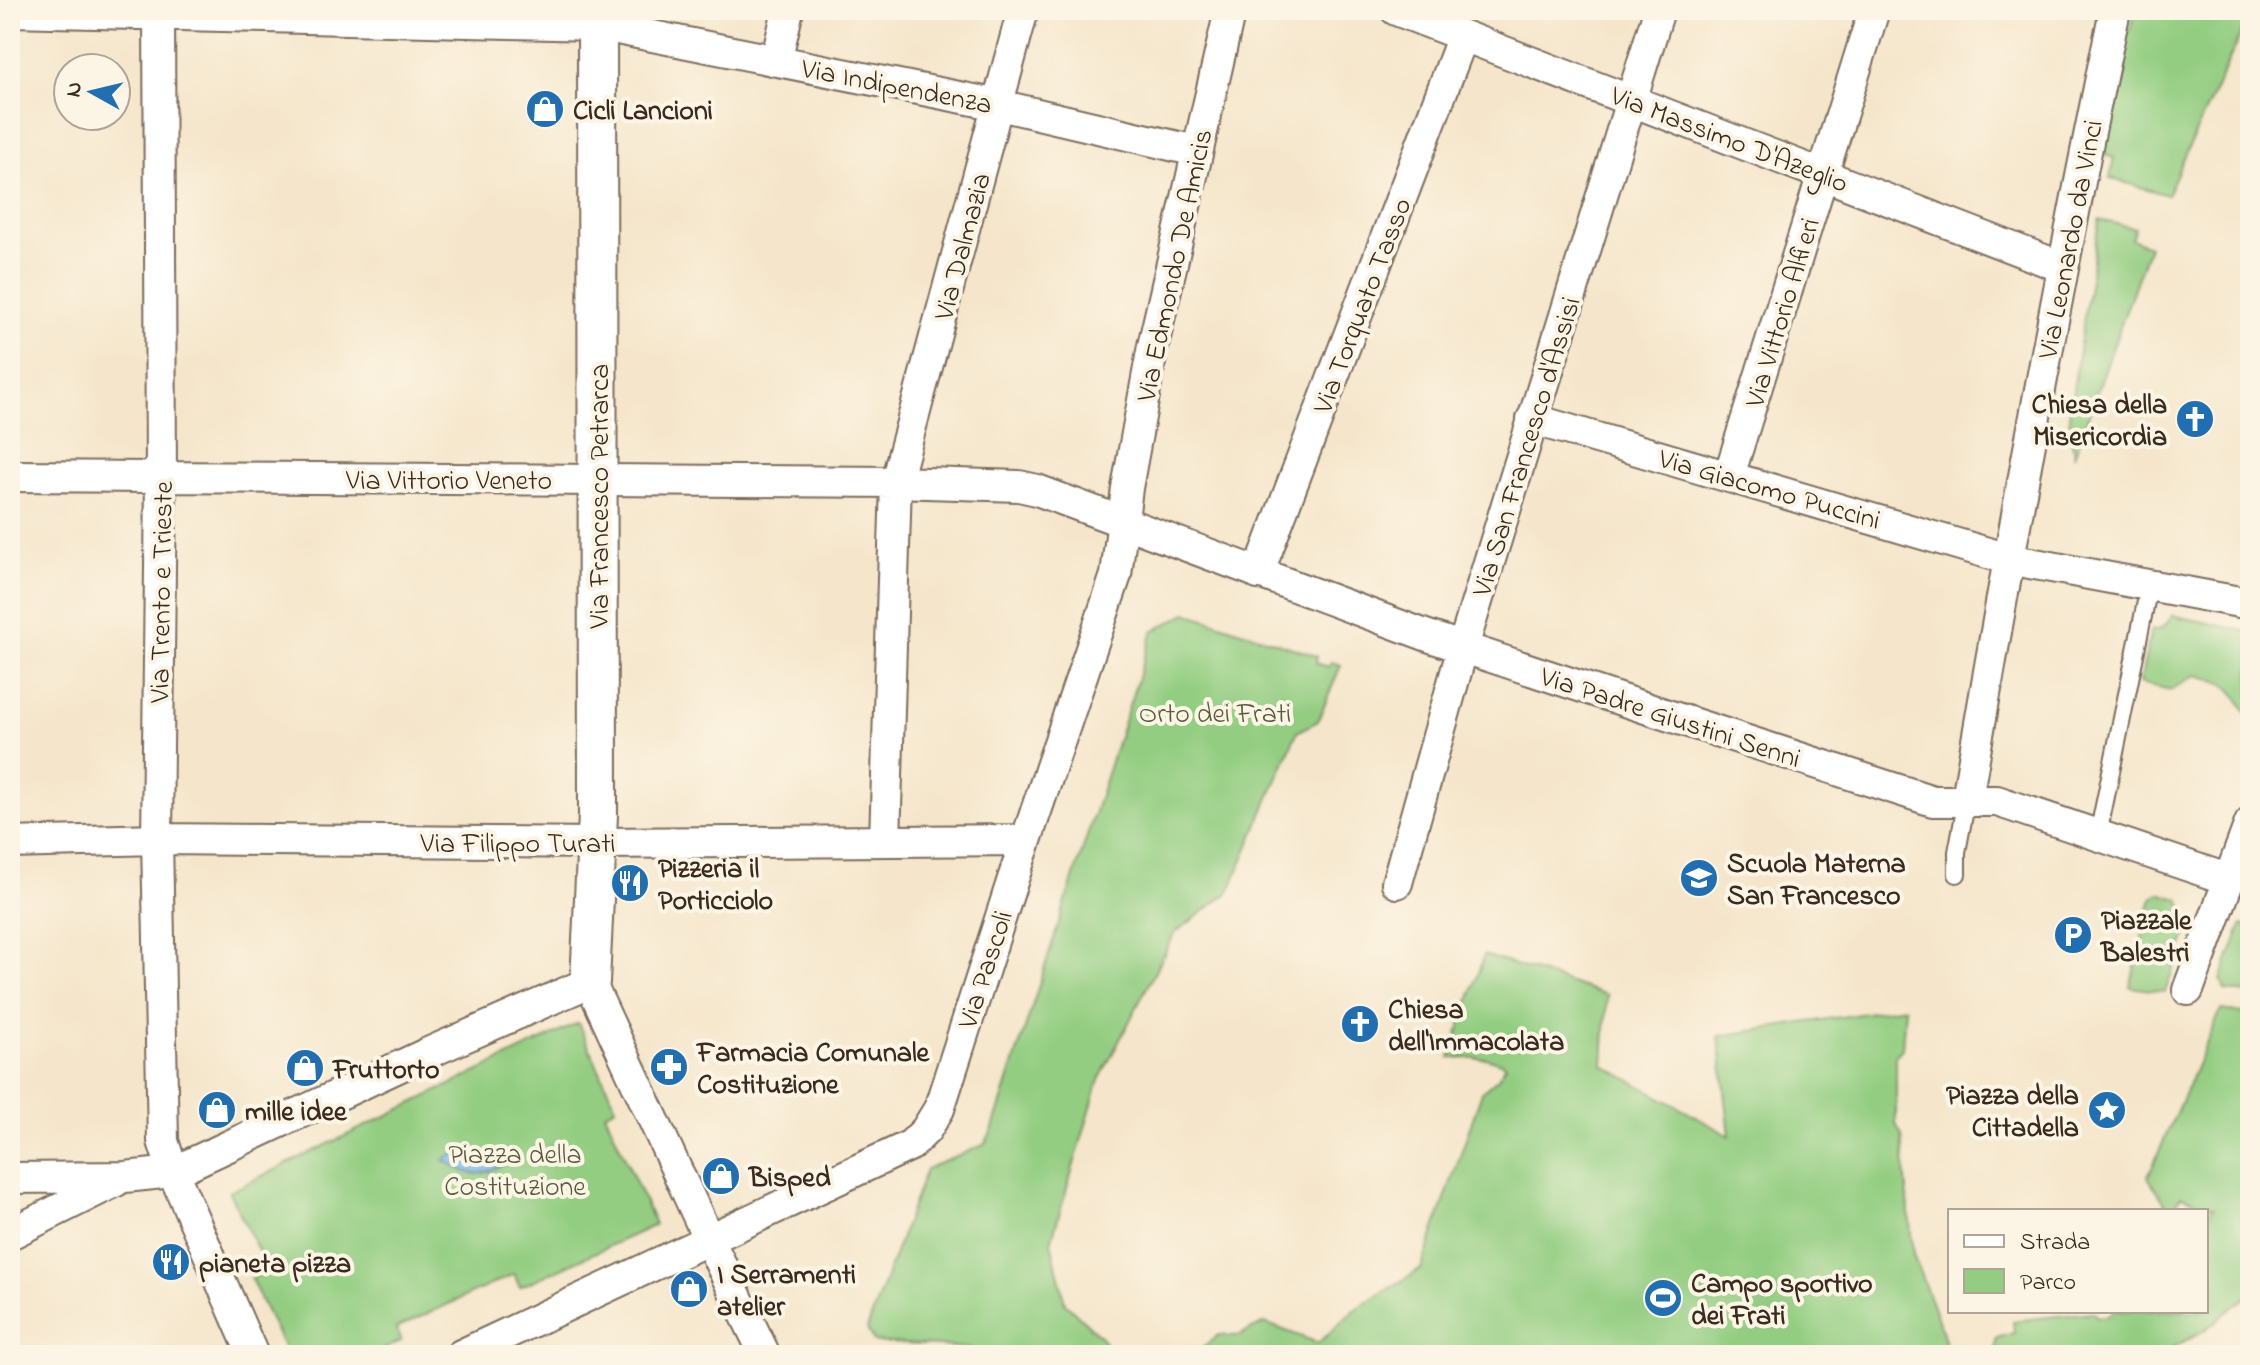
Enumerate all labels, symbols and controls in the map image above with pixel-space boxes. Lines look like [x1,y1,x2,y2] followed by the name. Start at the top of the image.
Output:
[797,50,995,127] street label: Via Indipendenza
[52,52,132,132] north arrow
[1603,77,1853,205] street label: Via Massimo D'Azeglio
[58,80,92,99] text: N
[524,88,566,130] shop icon: Cicli Lancioni
[573,92,713,133] place label: Cicli Lancioni
[2029,117,2116,364] street label: Via Leonardo da Vinci
[1127,126,1225,407] street label: Via Edmondo De Amicis
[925,169,1004,326] street label: Via Dalmazia
[1304,193,1424,421] street label: Via Torquato Tasso
[1736,213,1833,414] street label: Via Vittorio Alfieri
[1463,292,1593,603] street label: Via San Francesco d'Assisi
[581,364,622,629] street label: Via Francesco Petrarca
[2032,386,2167,459] place label: Chiesa della Misericordia
[2174,398,2216,440] church icon: Chiesa della Misericordia
[1652,440,1885,543] street label: Via Giacomo Puccini
[345,462,552,503] street label: Via Vittorio Veneto
[141,480,186,704] street label: Via Trento e Trieste
[1533,658,1805,781] street label: Via Padre Giustini Senni
[1139,695,1291,736] park label: Orto dei Frati
[419,825,616,866] street label: Via Filippo Turati
[1727,845,1906,918] place label: Scuola Materna San Francesco
[658,850,773,923] place label: Pizzeria il Porticciolo
[1678,857,1720,899] school or university icon: Scuola Materna San Francesco
[609,862,651,904] restaurant icon: Pizzeria il Porticciolo
[2099,902,2193,975] place label: Piazzale Balestri
[949,906,1026,1035] street label: Via Pascoli
[2052,914,2094,956] parking icon: Piazzale Balestri
[1388,991,1564,1064] place label: Chiesa dell'Immacolata
[1339,1003,1381,1045] church icon: Chiesa dell'Immacolata
[695,1034,931,1107] place label: Farmacia Comunale Costituzione
[648,1046,690,1088] pharmacy icon: Farmacia Comunale Costituzione
[284,1047,326,1089] shop icon: Fruttorto
[331,1051,440,1092] place label: Fruttorto
[1946,1077,2079,1150] place label: Piazza della Cittadella
[196,1089,238,1131] shop icon: mille idee
[2086,1089,2128,1131] place icon: Piazza della Cittadella
[245,1093,348,1134] place label: mille idee
[444,1136,586,1209] park label: Piazza della Costituzione
[700,1155,742,1197] shop icon: Bisped
[747,1159,831,1200] place label: Bisped
[1948,1209,2208,1313] legend
[2020,1226,2090,1261] text: Strada
[150,1241,192,1283] restaurant icon: pianeta pizza
[199,1245,351,1286] place label: pianeta pizza
[717,1256,856,1329] place label: I Serramenti atelier
[1691,1265,1873,1338] place label: Campo sportivo dei Frati
[2020,1266,2076,1301] text: Parco
[668,1268,710,1310] shop icon: I Serramenti atelier
[1642,1277,1684,1319] sports icon: Campo sportivo dei Frati

